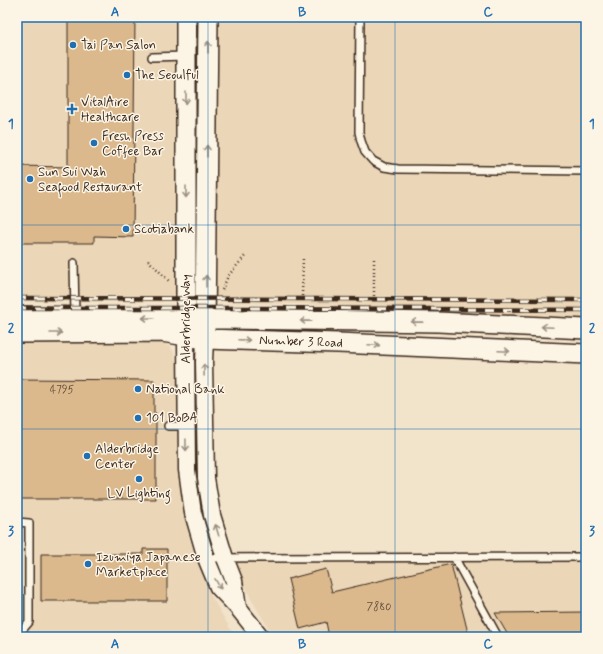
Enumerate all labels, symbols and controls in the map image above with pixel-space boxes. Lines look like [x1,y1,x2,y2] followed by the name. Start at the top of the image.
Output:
[111,4,119,21] text: A
[298,4,307,21] text: B
[483,4,493,21] text: C
[81,37,156,54] place label: Tai Pan Salon
[68,40,78,50] marker: Tai Pan Salon
[204,41,212,54] one-way arrow
[135,67,199,84] place label: The Seoulful
[122,70,132,80] marker: The Seoulful
[182,91,190,104] one-way arrow
[81,94,139,126] place label: VitalAire Healthcare
[66,103,78,115] marker: VitalAire Healthcare
[8,116,14,133] text: 1
[589,116,595,133] text: 1
[102,128,164,160] place label: Fresh Press Coffee Bar
[89,138,99,148] marker: Fresh Press Coffee Bar
[203,145,211,158] one-way arrow
[38,164,142,198] place label: Sun Sui Wah Seafood Restaurant
[25,174,35,184] marker: Sun Sui Wah Seafood Restaurant
[182,185,190,198] one-way arrow
[134,221,194,238] place label: Scotiabank
[121,224,131,234] marker: Scotiabank
[178,274,195,364] street label: Alderbridge Way
[202,275,210,288] one-way arrow
[142,314,155,322] one-way arrow
[300,317,313,324] one-way arrow
[411,318,424,326] one-way arrow
[8,320,15,337] text: 2
[589,320,596,337] text: 2
[541,324,554,331] one-way arrow
[49,329,62,337] one-way arrow
[259,332,343,352] street label: Number 3 Road
[237,336,250,344] one-way arrow
[367,341,380,348] one-way arrow
[497,347,510,354] one-way arrow
[200,364,208,377] one-way arrow
[146,381,225,398] place label: National Bank
[50,383,75,397] house number: 4795
[133,384,143,394] marker: National Bank
[146,410,198,427] place label: 101 BoBA
[133,413,143,423] marker: 101 BoBA
[183,438,190,451] one-way arrow
[95,441,159,473] place label: Alderbridge Center
[82,451,92,461] marker: Alderbridge Center
[134,474,144,484] marker: LV Lighting
[107,485,171,504] place label: LV Lighting
[8,523,14,540] text: 3
[589,523,595,540] text: 3
[213,524,220,537] one-way arrow
[96,549,201,581] place label: Izumiya Japanese Marketplace
[83,559,93,569] marker: Izumiya Japanese Marketplace
[214,578,222,590] one-way arrow
[367,600,391,614] house number: 7880
[111,636,119,653] text: A
[298,636,307,653] text: B
[483,636,493,653] text: C

